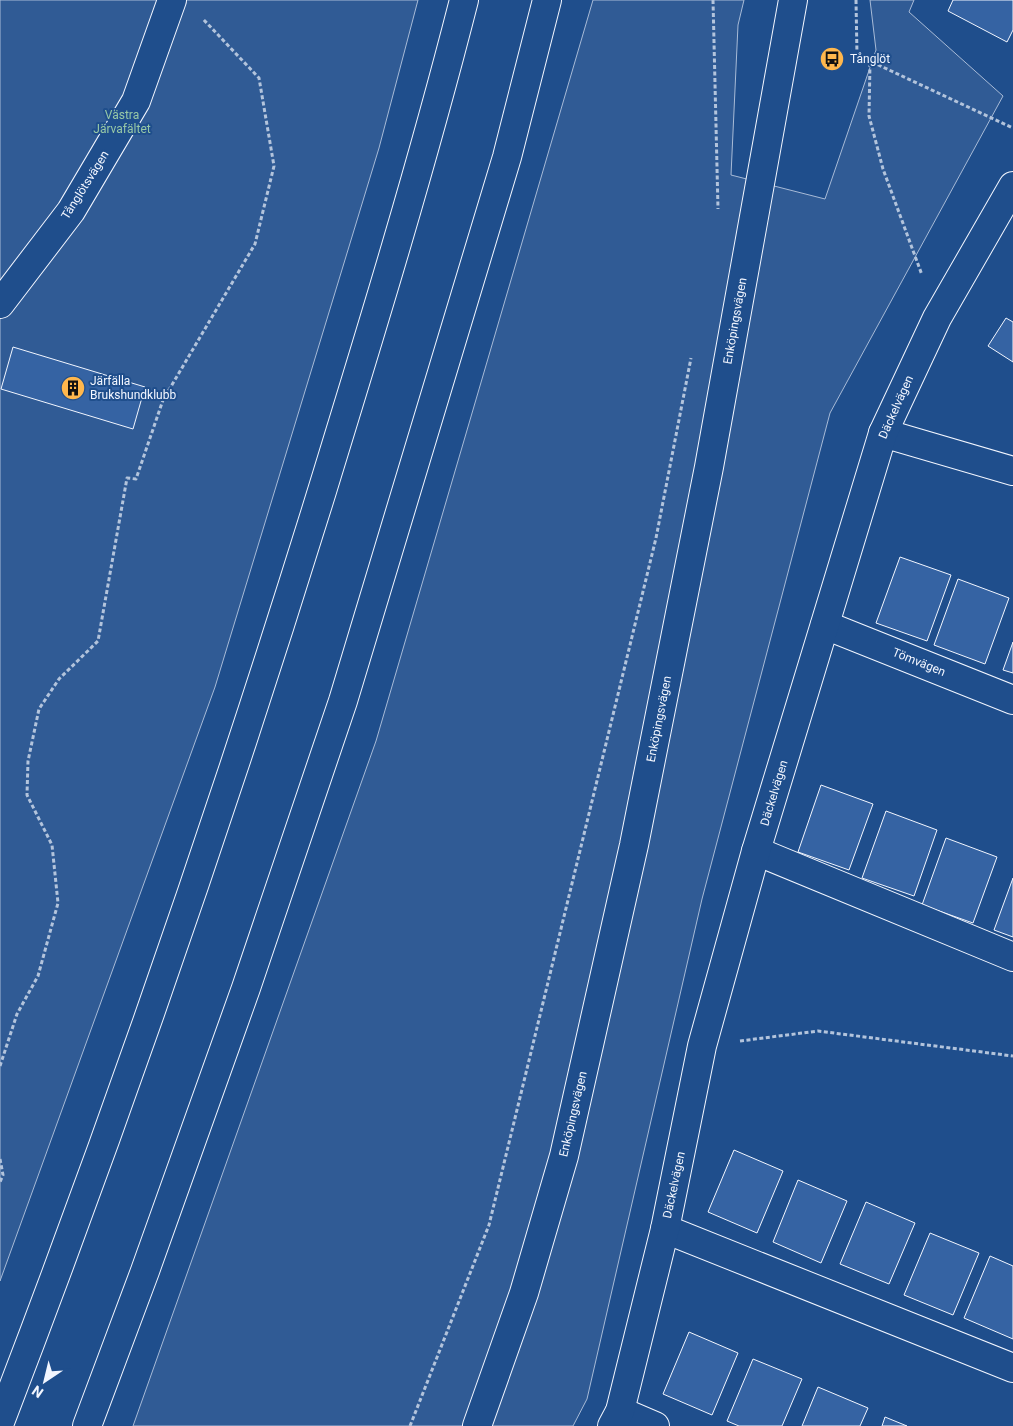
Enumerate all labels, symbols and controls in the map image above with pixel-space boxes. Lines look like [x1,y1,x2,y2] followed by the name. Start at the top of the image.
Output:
[819,46,845,72] bus stop icon: Tånglöt
[850,52,890,66] place label: Tånglöt
[93,108,151,136] park label: Västra Järvafältet
[58,148,112,222] street label: Tånglötsvägen
[721,277,749,365] street label: Enköpingsvägen
[876,373,916,441] street label: Däckelvägen
[90,374,176,402] place label: Järfälla Brukshundklubb
[60,375,86,401] building icon: Järfälla Brukshundklubb
[890,645,948,679] street label: Tömvägen
[644,675,674,763] street label: Enköpingsvägen
[757,758,791,828] street label: Däckelvägen
[556,1070,590,1158] street label: Enköpingsvägen
[660,1150,688,1220] street label: Däckelvägen
[20,1356,70,1406] north arrow
[29,1382,46,1401] text: N

